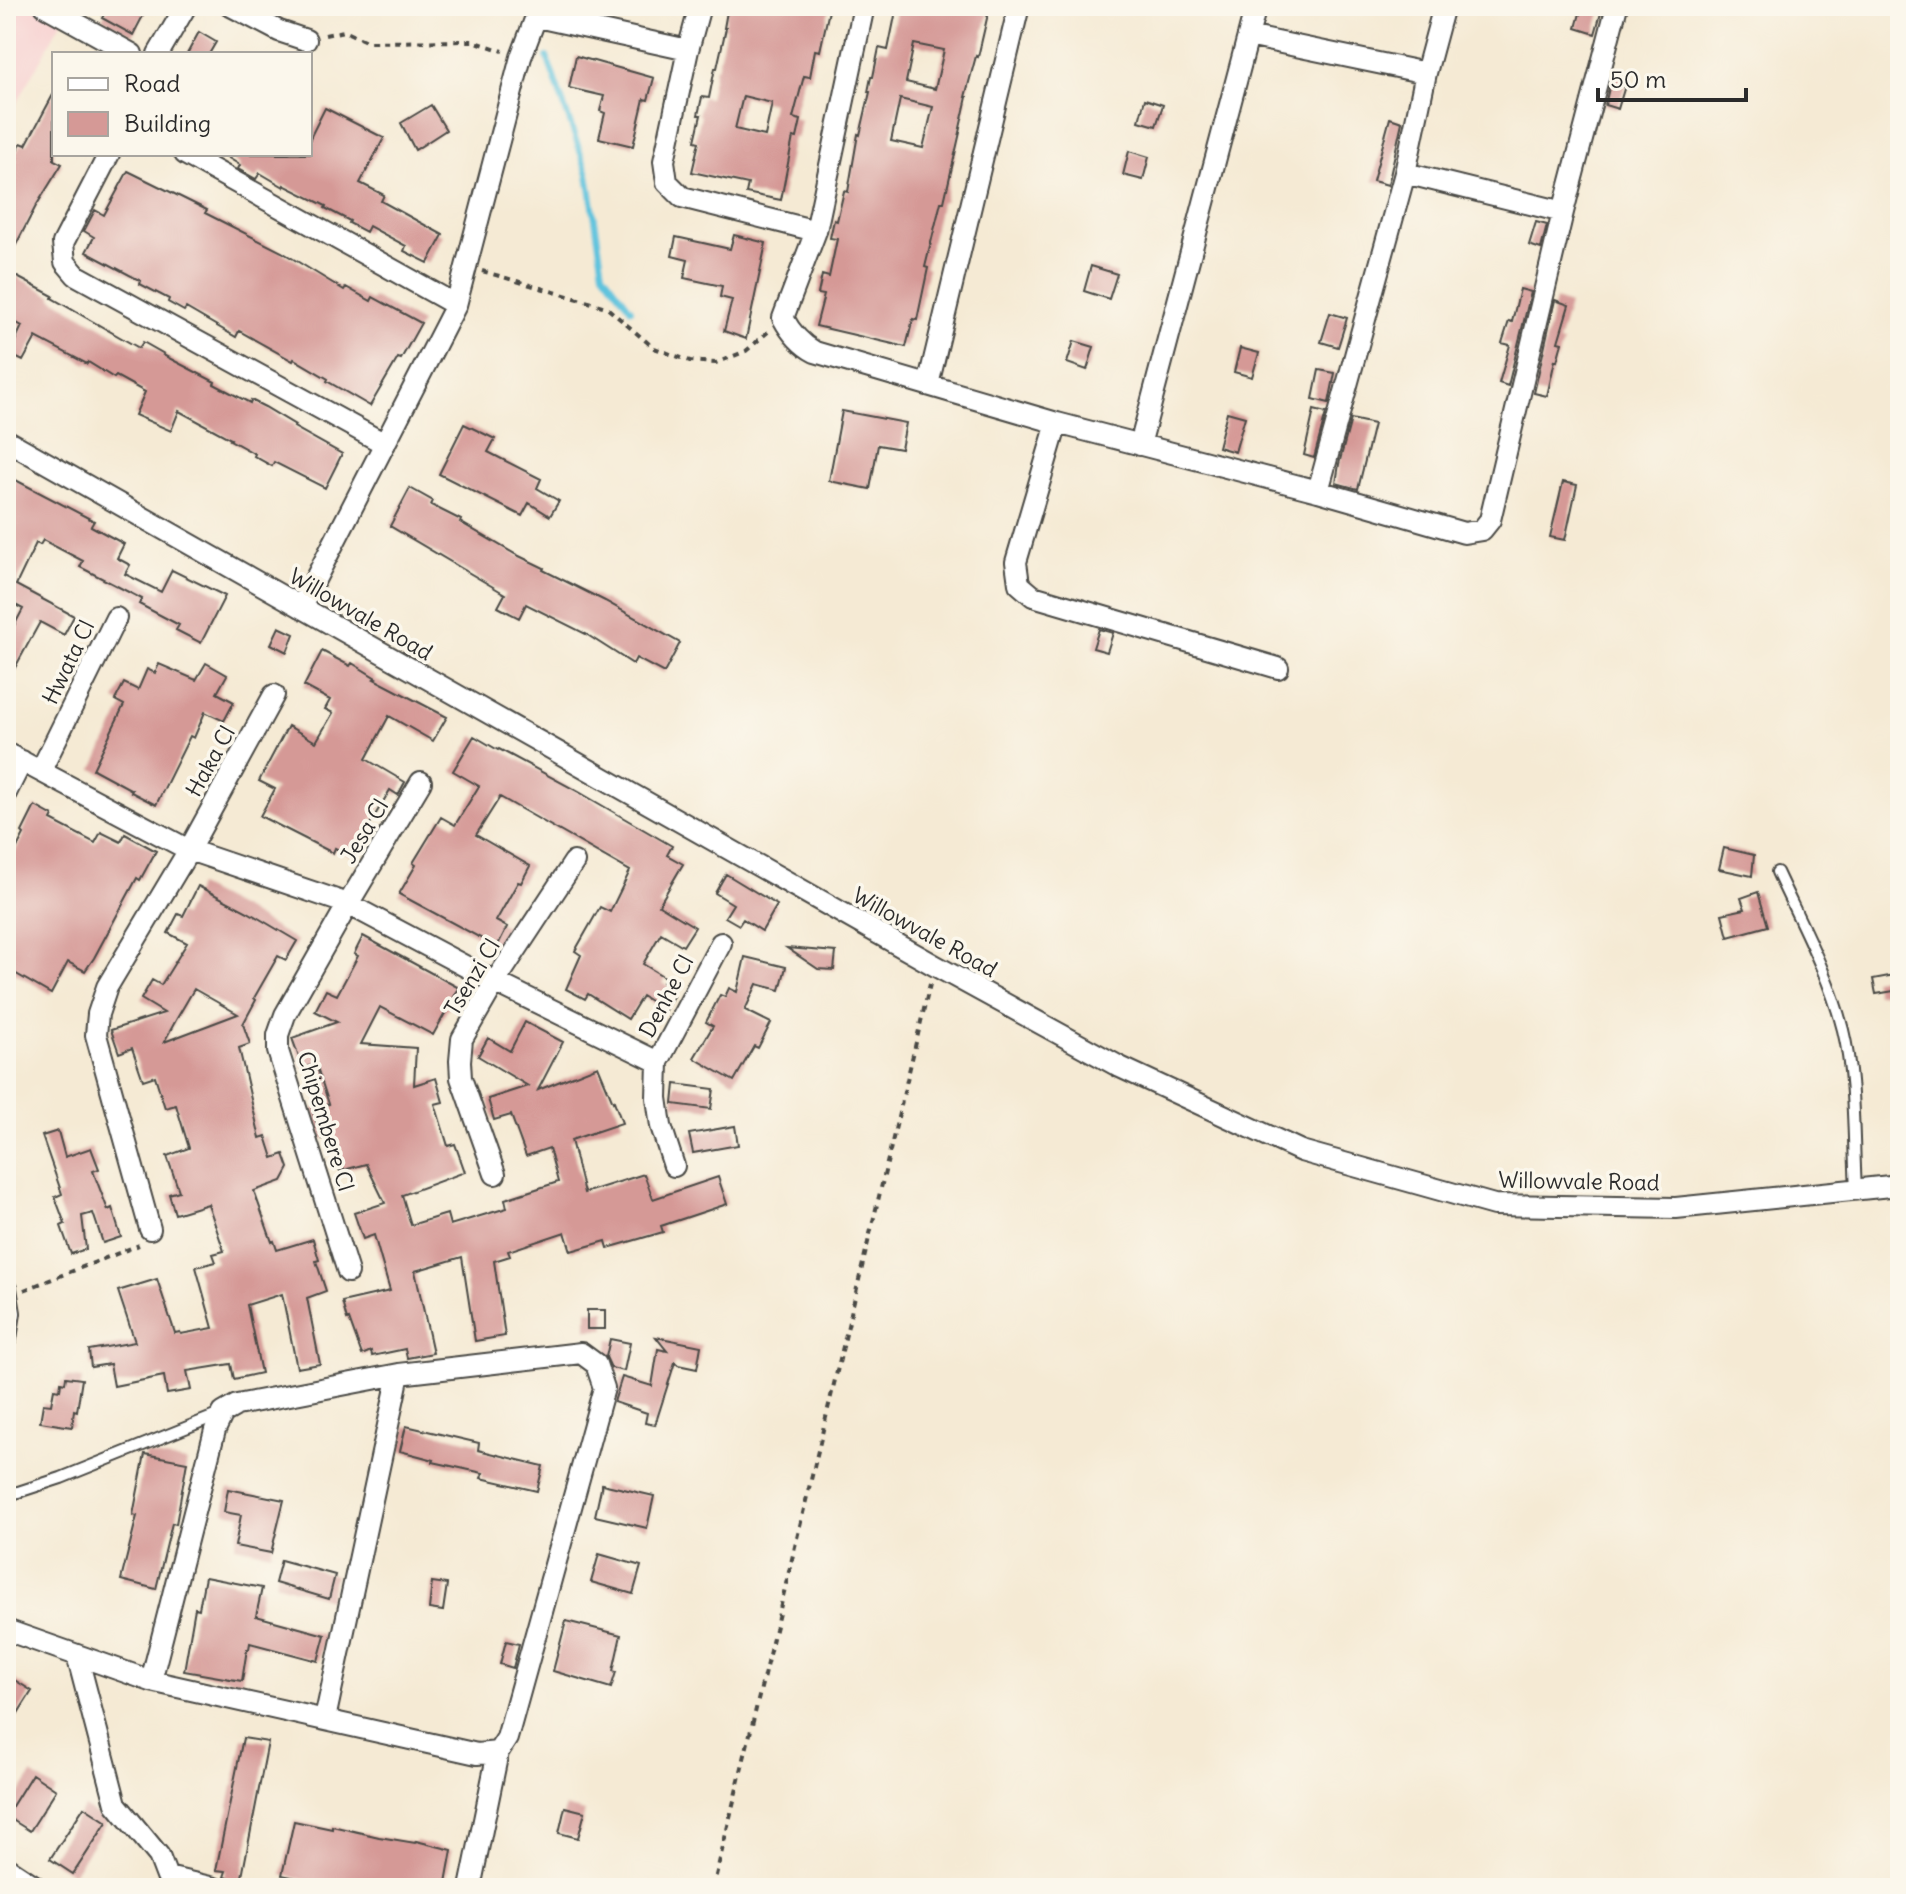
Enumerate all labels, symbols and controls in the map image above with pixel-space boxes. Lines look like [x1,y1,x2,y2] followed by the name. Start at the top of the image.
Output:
[52,52,312,156] legend
[1598,52,1746,102] scale bar
[1610,64,1666,94] text: 50 m
[124,68,180,98] text: Road
[124,108,211,138] text: Building
[284,562,438,666] street label: Willowvale Road
[36,615,100,709] street label: Hwata Cl
[179,721,241,801] street label: Haka Cl
[334,794,394,868] street label: Jesa Cl
[848,881,1002,983] street label: Willowvale Road
[438,934,506,1020] street label: Tsenzi Cl
[633,950,699,1042] street label: Denhe Cl
[291,1048,361,1194] street label: Chipembere Cl
[1498,1166,1660,1196] street label: Willowvale Road

